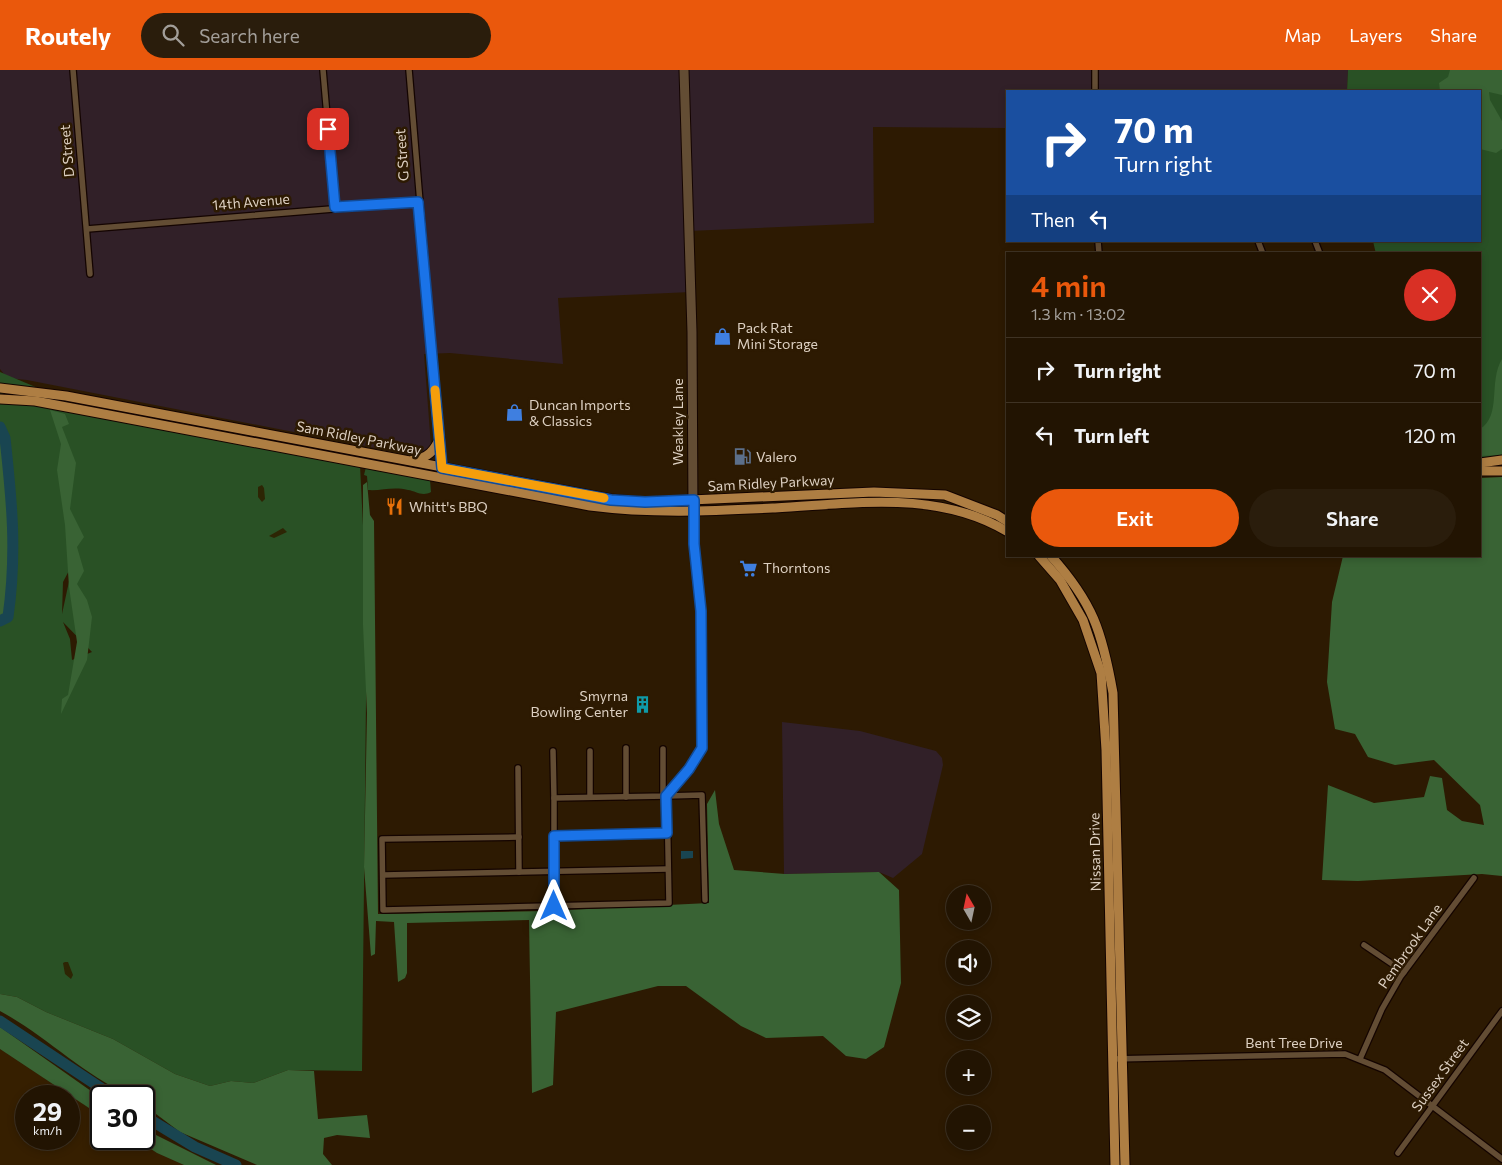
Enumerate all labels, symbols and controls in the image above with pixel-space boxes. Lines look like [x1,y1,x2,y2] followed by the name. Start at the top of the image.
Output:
[141,13,491,58] search box
[25,21,111,50] text: Routely
[159,21,187,49] icon: search
[199,24,300,47] text: Search here
[1284,24,1321,46] text: Map
[1349,24,1402,46] text: Layers
[1430,24,1477,46] text: Share
[1114,107,1194,150] text: 70 m
[307,108,349,150] pin
[1031,110,1096,175] icon: right
[314,115,342,143] icon: arrive
[56,124,77,178] street label: D Street
[391,128,412,182] street label: G Street
[1114,150,1212,177] text: Turn right
[212,190,290,213] street label: 14th Avenue
[1085,205,1113,233] icon: left
[1031,208,1075,231] text: Then
[1031,266,1107,303] text: 4 min
[1404,269,1456,321] button: close
[1031,304,1125,323] text: 1.3 km · 13:02
[737,319,818,352] place label: Pack Rat Mini Storage
[713,326,733,346] shop icon: Pack Rat Mini Storage
[1031,356,1059,384] icon: right
[1074,359,1161,382] text: Turn right
[1413,359,1456,382] text: 70 m
[669,378,686,466] street label: Weakley Lane
[529,396,631,429] place label: Duncan Imports & Classics
[505,403,525,423] shop icon: Duncan Imports & Classics
[295,417,423,458] street label: Sam Ridley Parkway
[1031,421,1059,449] icon: left
[1074,424,1149,447] text: Turn left
[1405,424,1456,447] text: 120 m
[732,447,752,467] fuel station icon: Valero
[756,448,797,465] place label: Valero
[707,471,835,494] street label: Sam Ridley Parkway
[1031,489,1239,547] button: Exit
[1249,489,1456,547] button: Share
[385,497,405,517] restaurant icon: Whitt's BBQ
[409,498,488,515] place label: Whitt's BBQ
[739,558,759,578] supermarket icon: Thorntons
[763,559,830,576] place label: Thorntons
[531,687,628,720] place label: Smyrna Bowling Center
[632,694,652,714] building icon: Smyrna Bowling Center
[1085,812,1104,892] street label: Nissan Drive
[527,879,579,931] position arrow
[946,885,991,930] north arrow
[946,885,991,1150] map controls
[1374,900,1445,991] street label: Pembrook Lane
[946,940,991,985] button: sound
[946,995,991,1040] button: layers
[1245,1034,1343,1051] street label: Bent Tree Drive
[1407,1035,1472,1114] street label: Sussex Street
[946,1050,991,1095] button: +
[90,1085,155,1150] speed limit sign: 30
[33,1096,62,1126] text: 29
[946,1105,991,1150] button: −
[33,1123,62,1137] text: km/h

